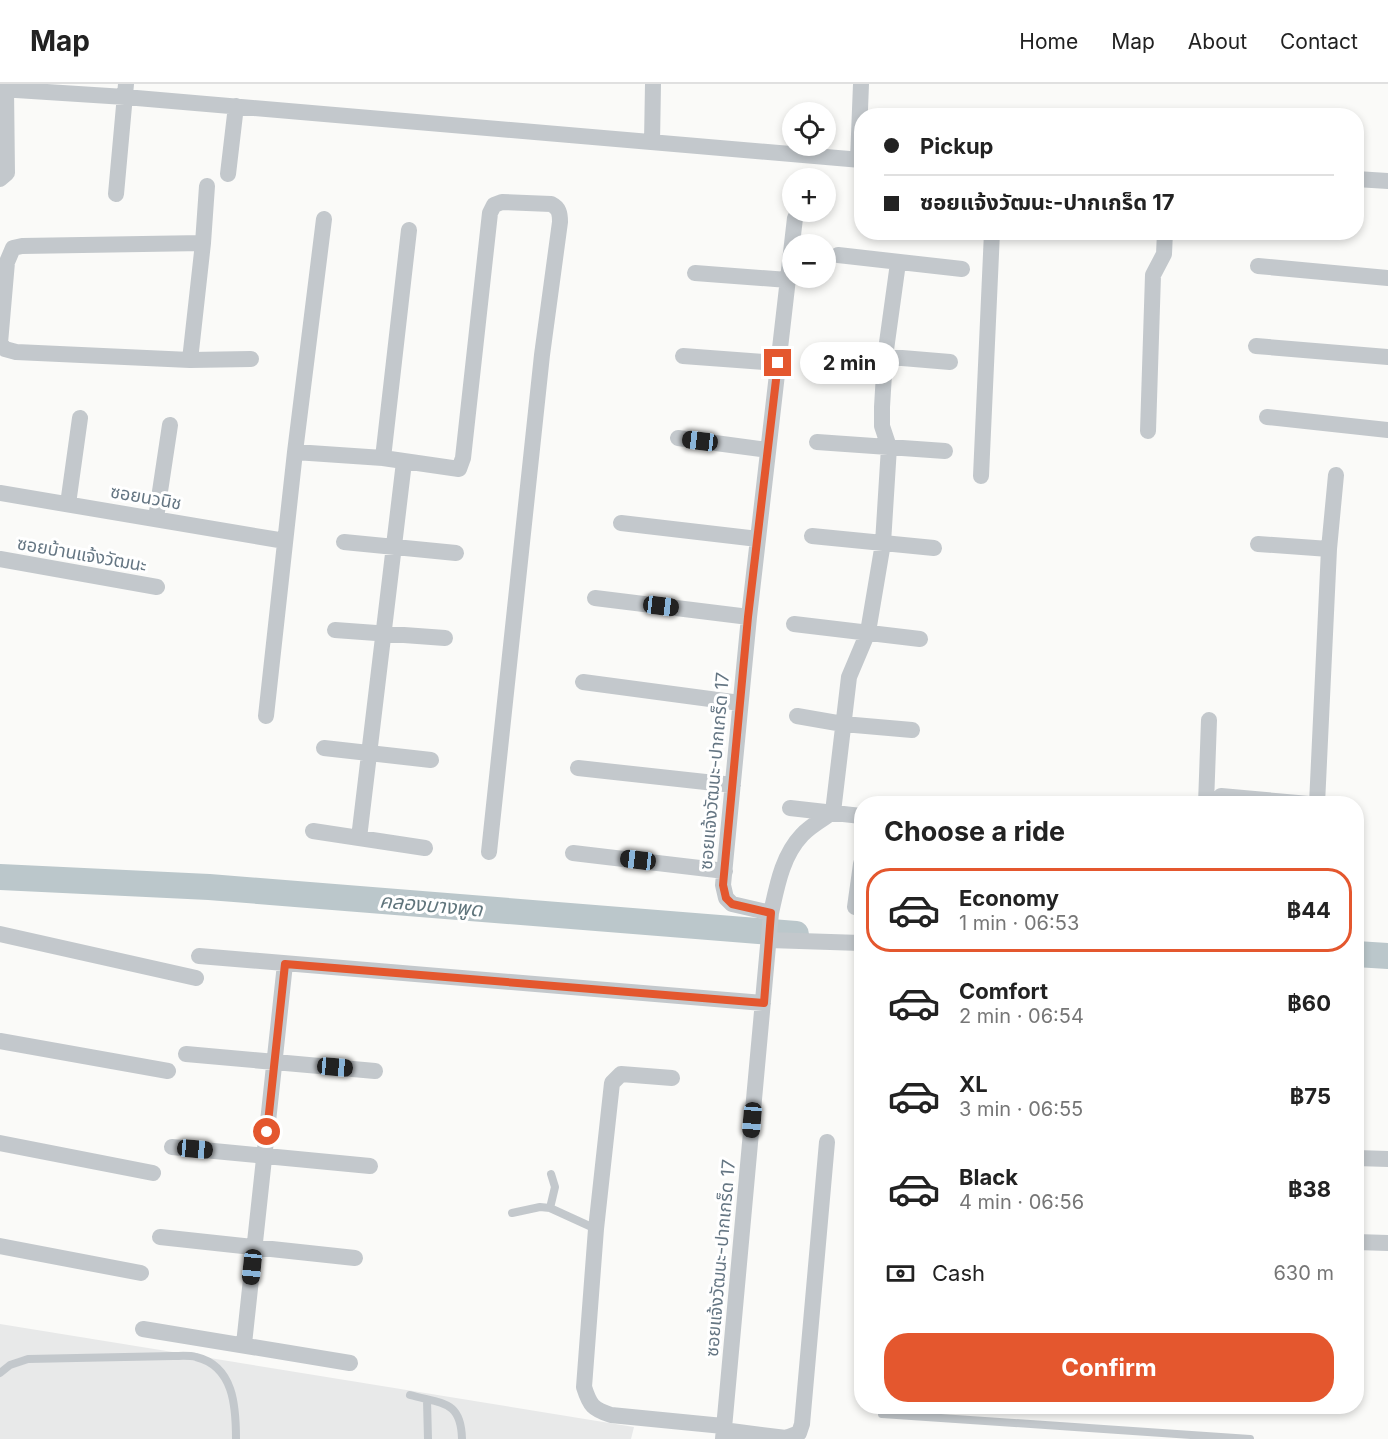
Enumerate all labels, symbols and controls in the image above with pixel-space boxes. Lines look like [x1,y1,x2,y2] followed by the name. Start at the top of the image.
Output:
[30,24,90,58] text: Map
[1019,29,1078,54] text: Home
[1111,29,1155,54] text: Map
[1188,29,1247,54] text: About
[1280,29,1358,54] text: Contact
[782,102,836,288] map controls
[782,102,836,156] button: locate
[920,133,994,159] text: Pickup
[782,168,836,222] button: +
[920,189,1175,215] text: ซอยแจ้งวัฒนะ-ปากเกร็ด 17
[782,234,836,288] button: −
[799,342,898,384] callout: 2 min
[764,349,791,376] route end
[823,351,876,375] text: 2 min
[681,430,719,452] car
[109,480,183,514] street label: ซอยนวนิช
[15,532,149,576] street label: ซอยบ้านแจ้งวัฒนะ
[642,595,680,617] car
[695,671,733,871] street label: ซอยแจ้งวัฒนะ-ปากเกร็ด 17
[884,815,1065,848] text: Choose a ride
[619,849,657,871] car
[887,883,941,937] icon: car
[959,885,1059,911] text: Economy
[379,889,484,923] water label: คลองบางพูด
[1287,897,1331,923] text: ฿44
[959,911,1079,935] text: 1 min · 06:53
[887,976,941,1030] icon: car
[959,978,1048,1004] text: Comfort
[1287,990,1331,1016] text: ฿60
[959,1004,1084,1028] text: 2 min · 06:54
[316,1056,354,1078] car
[887,1069,941,1123] icon: car
[959,1071,988,1097] text: XL
[1290,1083,1331,1109] text: ฿75
[959,1097,1083,1121] text: 3 min · 06:55
[741,1101,763,1139] car
[253,1118,280,1145] route start
[176,1138,214,1160] car
[701,1158,739,1358] street label: ซอยแจ้งวัฒนะ-ปากเกร็ด 17
[887,1162,941,1216] icon: car
[959,1164,1018,1190] text: Black
[1288,1176,1331,1202] text: ฿38
[959,1190,1084,1214] text: 4 min · 06:56
[241,1248,263,1286] car
[884,1257,917,1290] icon: cash
[932,1260,985,1286] text: Cash
[1273,1261,1334,1285] text: 630 m
[884,1333,1334,1402] button: Confirm

